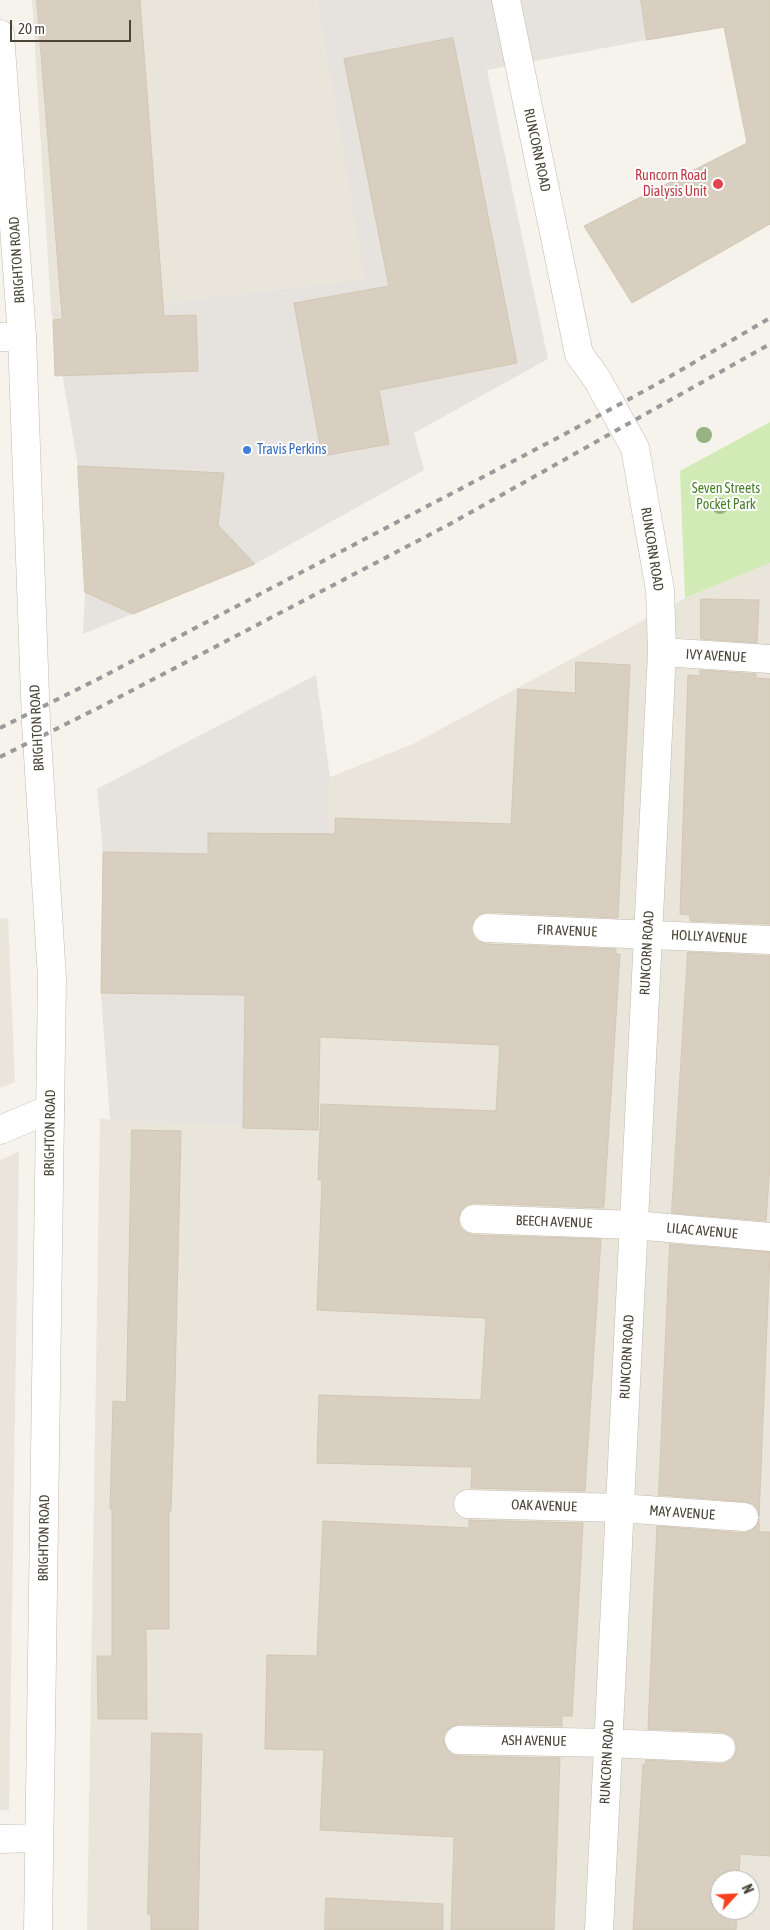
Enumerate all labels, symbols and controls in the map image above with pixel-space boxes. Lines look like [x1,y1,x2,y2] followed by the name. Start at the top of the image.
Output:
[12,10,134,42] scale bar
[18,20,45,37] text: 20 m
[520,107,554,193] street label: RUNCORN ROAD
[635,168,707,200] place label: Runcorn Road Dialysis Unit
[711,177,725,191] marker: Runcorn Road Dialysis Unit
[6,216,28,304] street label: BRIGHTON ROAD
[257,442,326,458] place label: Travis Perkins
[241,444,253,456] marker: Travis Perkins
[692,481,760,514] park label: Seven Streets Pocket Park
[637,506,667,592] street label: RUNCORN ROAD
[685,646,747,666] street label: IVY AVENUE
[26,684,48,772] street label: BRIGHTON ROAD
[636,910,658,996] street label: RUNCORN ROAD
[537,922,597,940] street label: FIR AVENUE
[671,927,747,947] street label: HOLLY AVENUE
[41,1090,59,1176] street label: BRIGHTON ROAD
[515,1212,593,1232] street label: BEECH AVENUE
[666,1220,738,1242] street label: LILAC AVENUE
[616,1314,638,1400] street label: RUNCORN ROAD
[35,1495,53,1581] street label: BRIGHTON ROAD
[511,1496,577,1516] street label: OAK AVENUE
[649,1502,715,1524] street label: MAY AVENUE
[596,1719,618,1805] street label: RUNCORN ROAD
[502,1732,566,1750] street label: ASH AVENUE
[710,1870,760,1920] north arrow
[739,1882,757,1896] text: N

